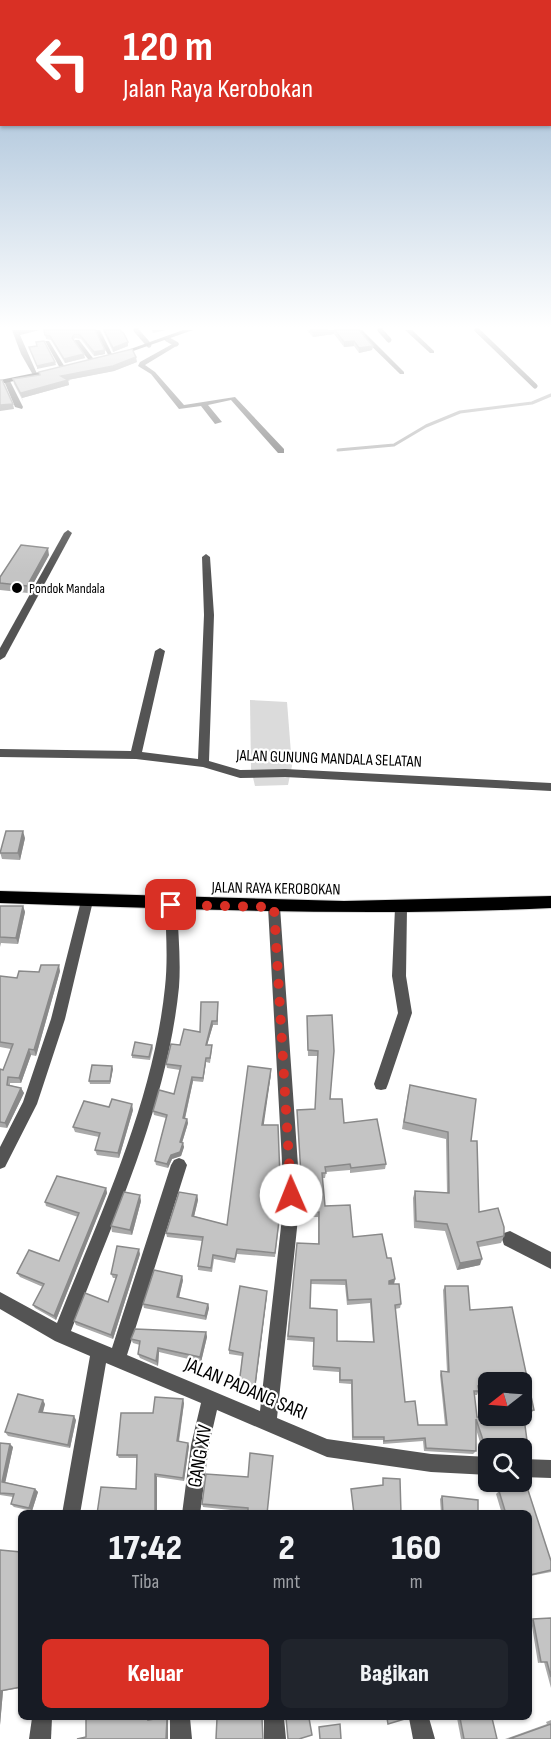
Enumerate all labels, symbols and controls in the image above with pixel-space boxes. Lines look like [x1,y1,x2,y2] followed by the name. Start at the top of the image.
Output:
[123,22,213,73] text: 120 m
[24,24,102,102] icon: left
[123,73,313,105] text: Jalan Raya Kerobokan
[29,580,105,597] place label: Pondok Mandala
[10,581,24,595] marker: Pondok Mandala
[235,746,422,772] street label: JALAN GUNUNG MANDALA SELATAN
[210,878,341,900] street label: JALAN RAYA KEROBOKAN
[145,879,196,930] pin
[154,888,187,921] icon: arrive
[259,1163,323,1227] position arrow
[180,1352,311,1426] street label: JALAN PADANG SARI
[478,1372,532,1426] north arrow
[478,1372,532,1492] map controls
[183,1423,217,1489] street label: GANG XIV
[478,1438,532,1492] button: search
[109,1527,182,1570] text: 17:42
[278,1527,295,1570] text: 2
[391,1527,441,1570] text: 160
[131,1570,159,1594] text: Tiba
[273,1570,300,1594] text: mnt
[410,1570,423,1594] text: m
[42,1639,269,1708] button: Keluar
[281,1639,508,1708] button: Bagikan

